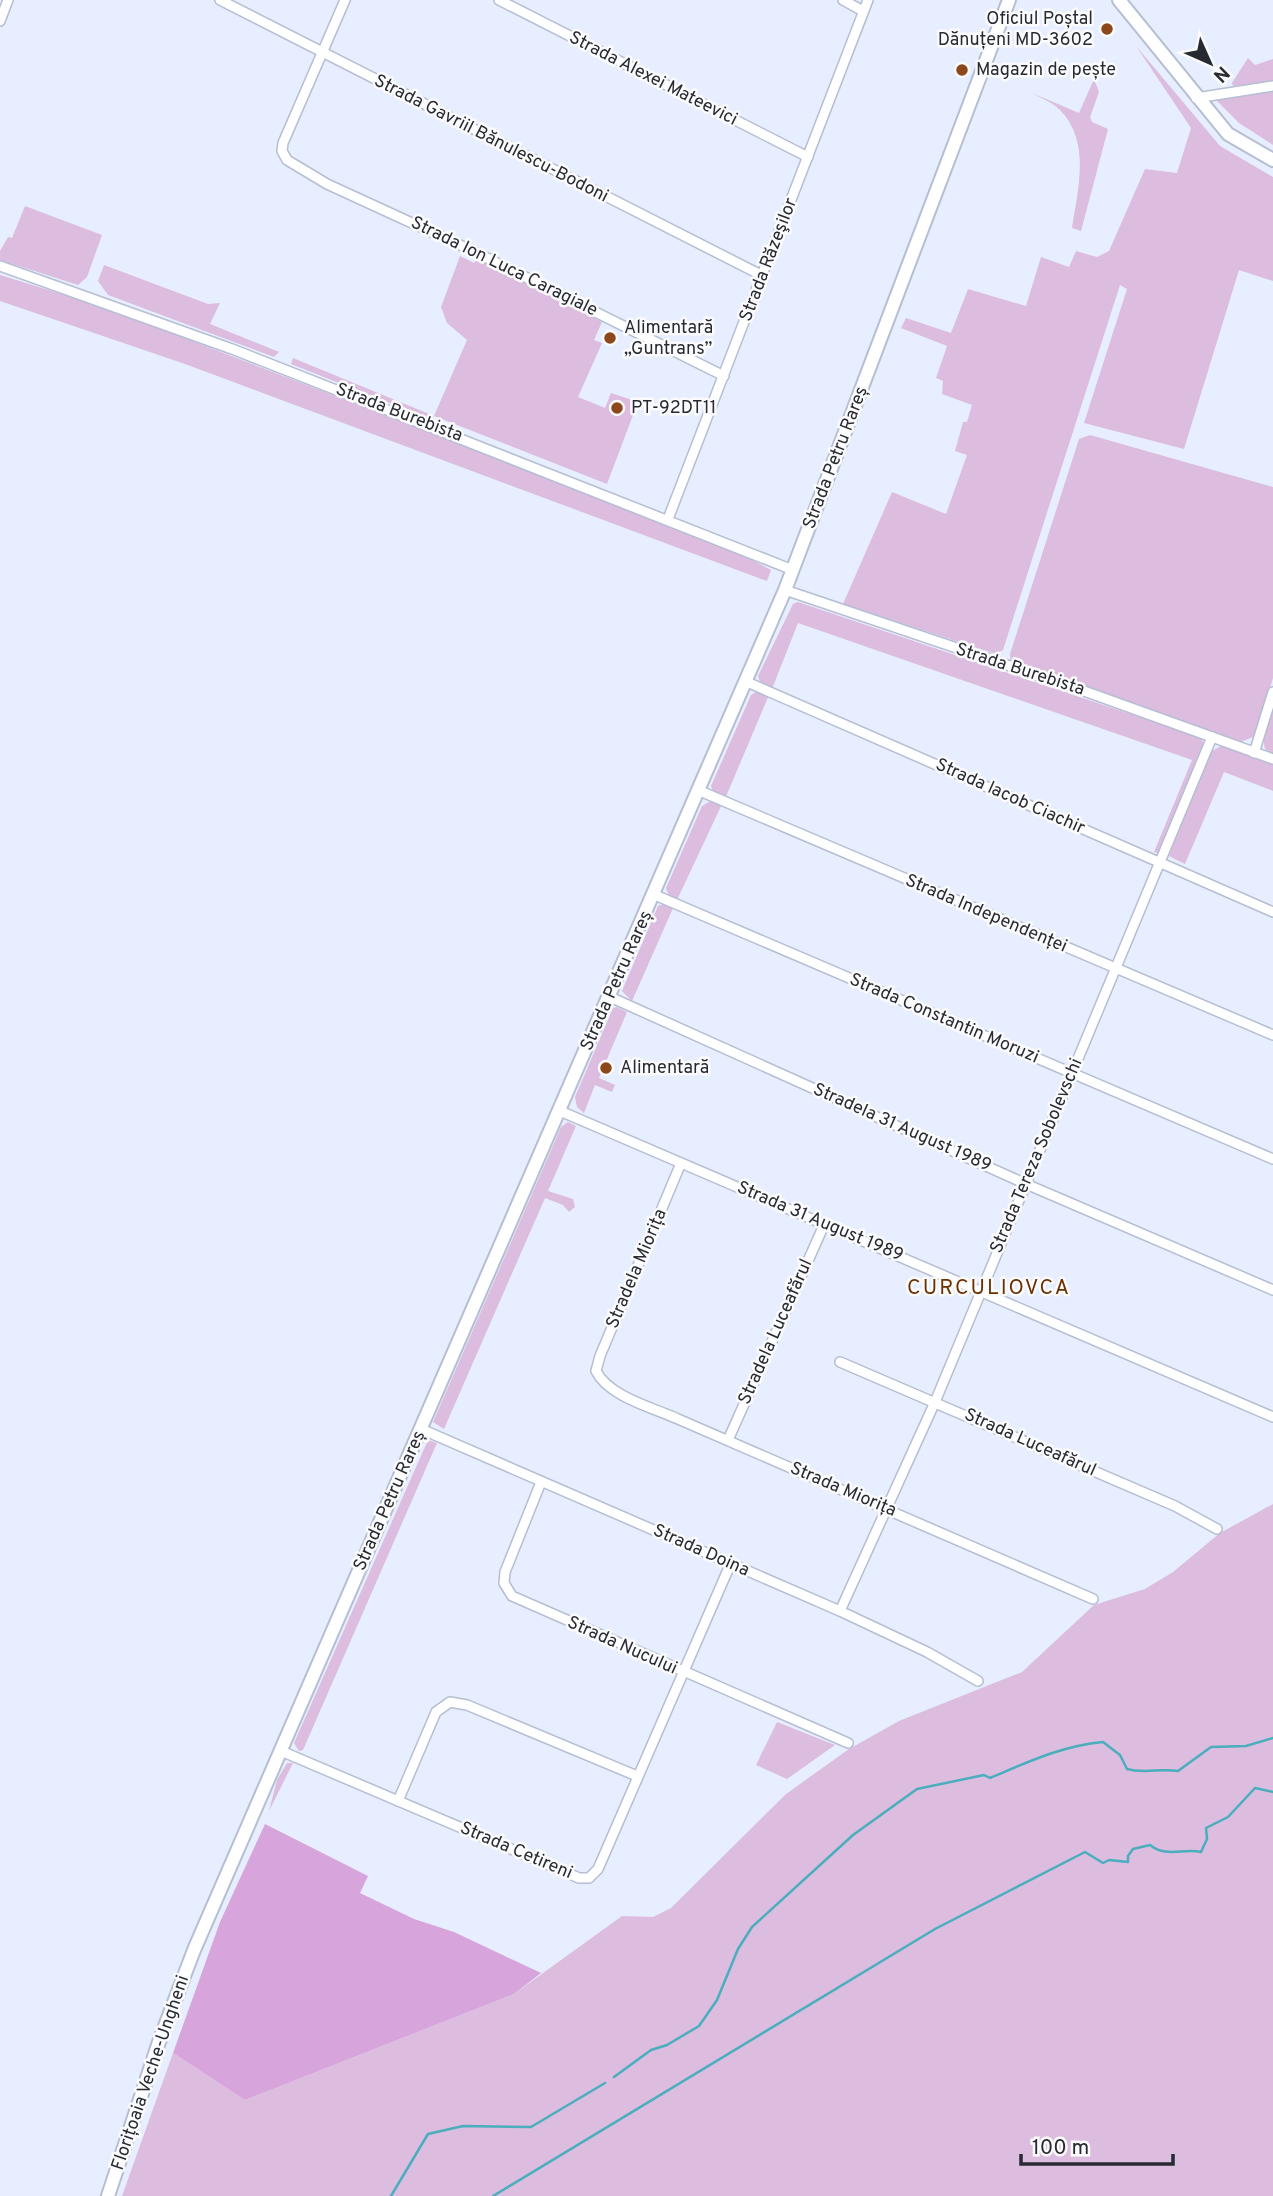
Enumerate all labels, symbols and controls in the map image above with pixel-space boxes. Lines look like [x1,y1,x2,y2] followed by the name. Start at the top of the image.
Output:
[938,8,1093,52] place label: Oficiul Poștal Dănuțeni MD-3602
[1099,21,1115,37] marker: Oficiul Poștal Dănuțeni MD-3602
[565,27,741,131] street label: Strada Alexei Mateevici
[1175,28,1245,98] north arrow
[976,59,1116,82] place label: Magazin de pește
[1207,60,1234,87] text: N
[954,62,970,78] marker: Magazin de pește
[370,70,612,208] street label: Strada Gavriil Bănulescu-Bodoni
[735,195,803,325] street label: Strada Răzeşilor
[407,212,601,322] street label: Strada Ion Luca Caragiale
[624,317,713,361] place label: Alimentară „Guntrans”
[602,330,618,346] marker: Alimentară „Guntrans”
[332,378,466,448] street label: Strada Burebista
[798,383,874,533] street label: Strada Petru Rareș
[631,397,716,420] place label: PT-92DT11
[609,400,625,416] marker: PT-92DT11
[953,638,1087,702] street label: Strada Burebista
[932,754,1088,840] street label: Strada Iacob Ciachir
[902,869,1070,959] street label: Strada Independenței
[576,907,658,1055] street label: Strada Petru Rareș
[846,969,1042,1069] street label: Strada Constantin Moruzi
[985,1055,1089,1257] street label: Strada Tereza Sobolevschi
[620,1057,709,1080] place label: Alimentară
[598,1060,614,1076] marker: Alimentară
[809,1078,995,1178] street label: Stradela 31 August 1989
[733,1177,907,1267] street label: Strada 31 August 1989
[601,1206,673,1332] street label: Stradela Miorița
[734,1256,818,1408] street label: Stradela Luceafărul
[907,1275,1071,1302] district label: CURCULIOVCA
[960,1404,1100,1482] street label: Strada Luceafărul
[349,1427,431,1575] street label: Strada Petru Rareș
[786,1457,900,1523] street label: Strada Miorița
[649,1519,753,1583] street label: Strada Doina
[563,1611,681,1681] street label: Strada Nucului
[456,1817,576,1885] street label: Strada Cetireni
[107,1973,195,2173] street label: Florițoaia Veche-Ungheni
[1021,2122,1173,2166] scale bar
[1032,2135,1089,2162] text: 100 m

